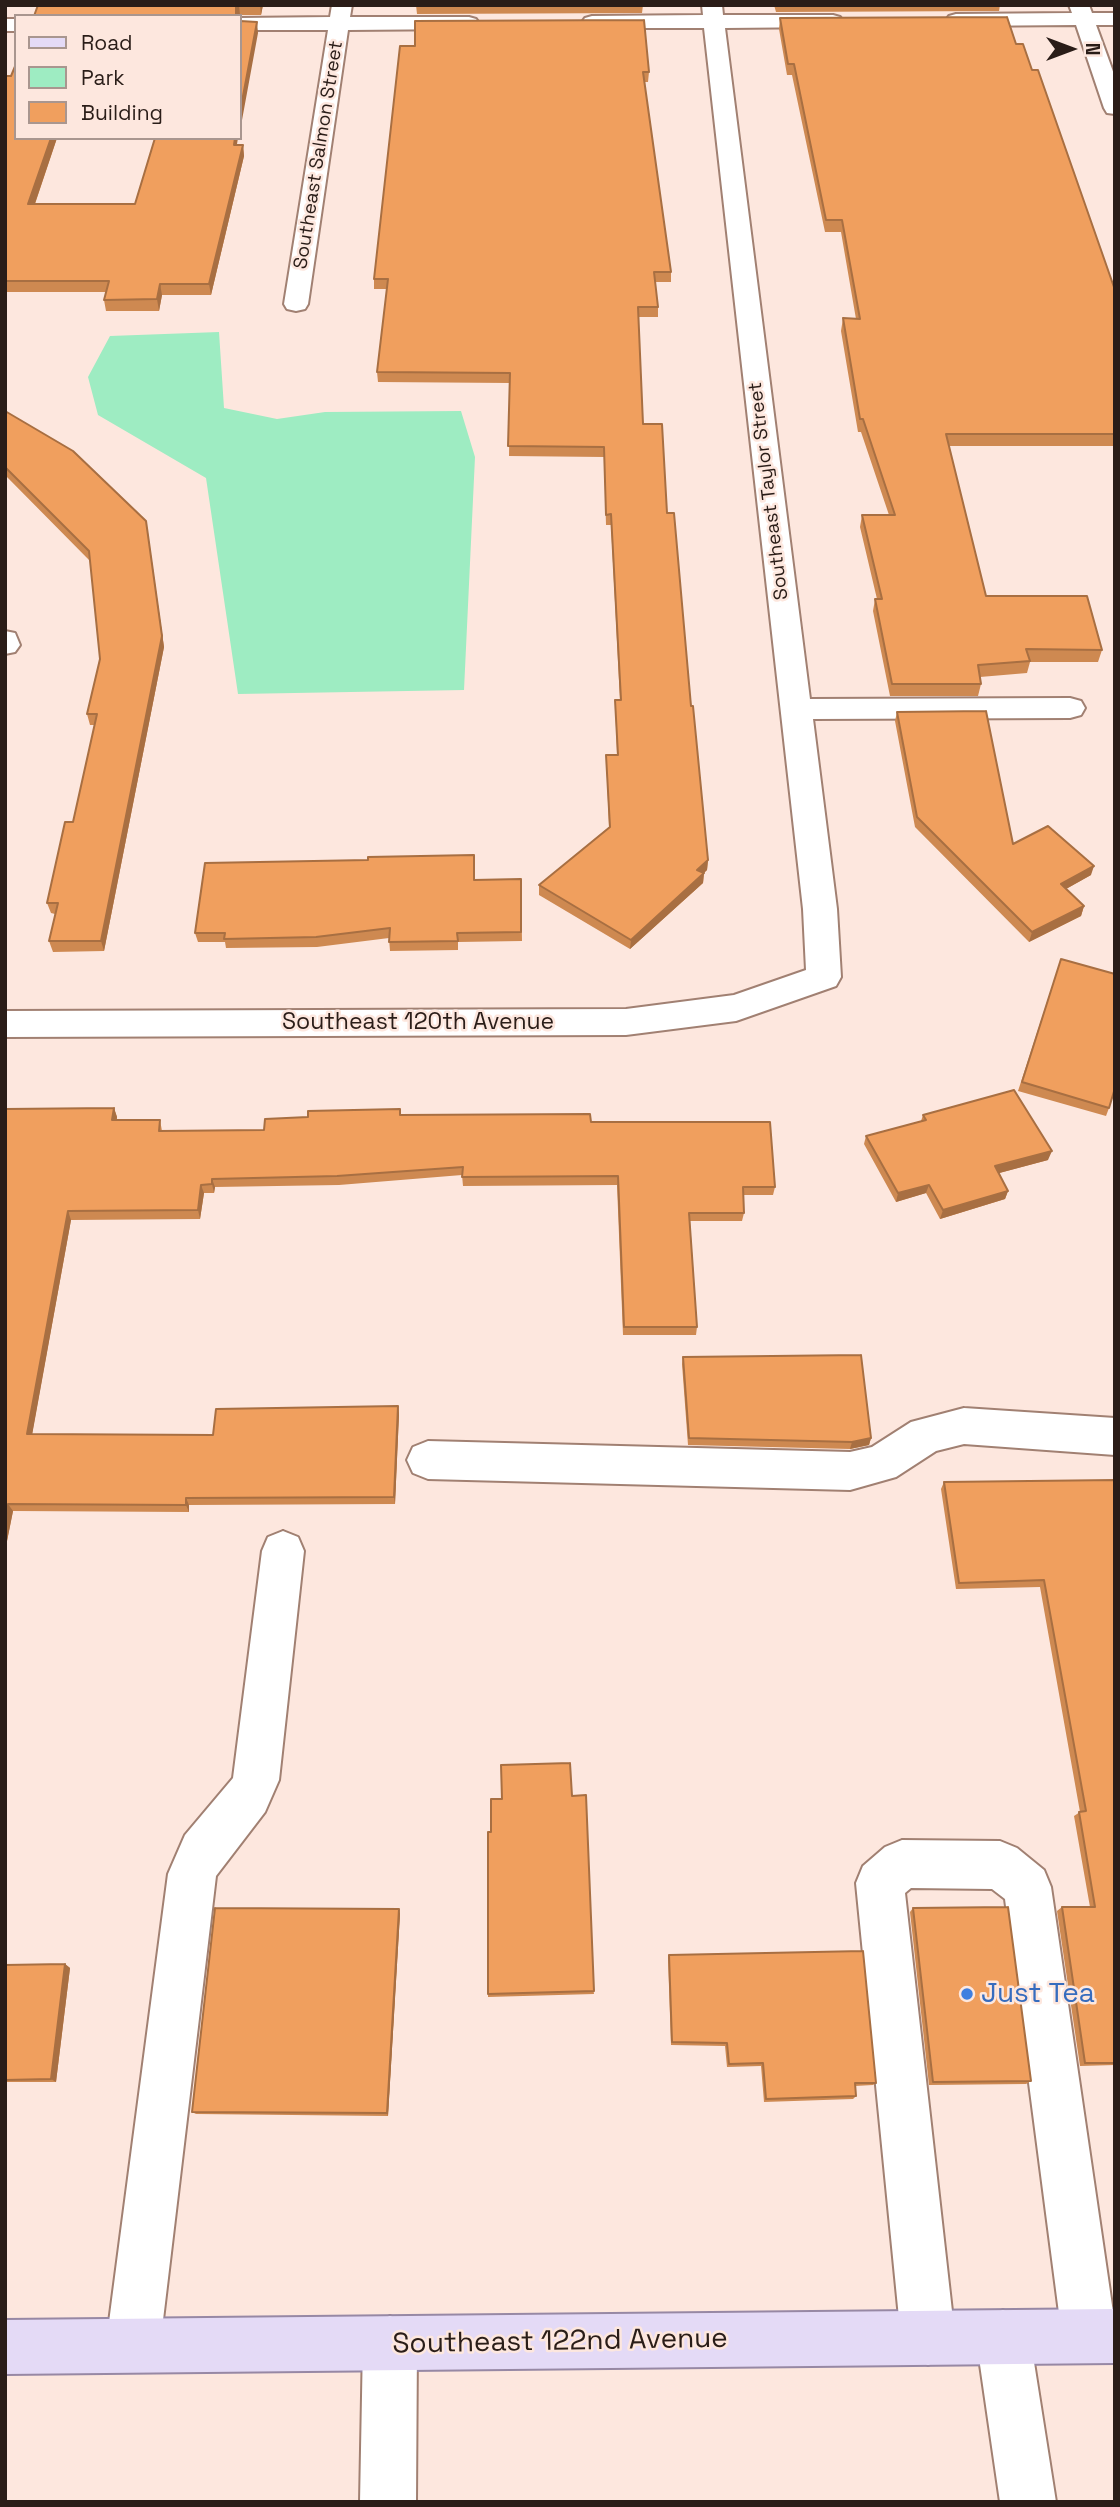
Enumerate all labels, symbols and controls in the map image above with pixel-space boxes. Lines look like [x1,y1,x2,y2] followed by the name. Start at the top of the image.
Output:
[14,14,242,140] legend
[1036,14,1106,84] north arrow
[81,29,133,56] text: Road
[290,39,348,271] street label: Southeast Salmon Street
[1080,43,1105,55] text: N
[81,64,125,91] text: Park
[81,99,163,126] text: Building
[744,381,794,601] street label: Southeast Taylor Street
[282,1009,554,1037] street label: Southeast 120th Avenue
[981,1977,1095,2011] place label: Just Tea
[959,1986,975,2002] marker: Just Tea
[392,2322,728,2362] street label: Southeast 122nd Avenue

